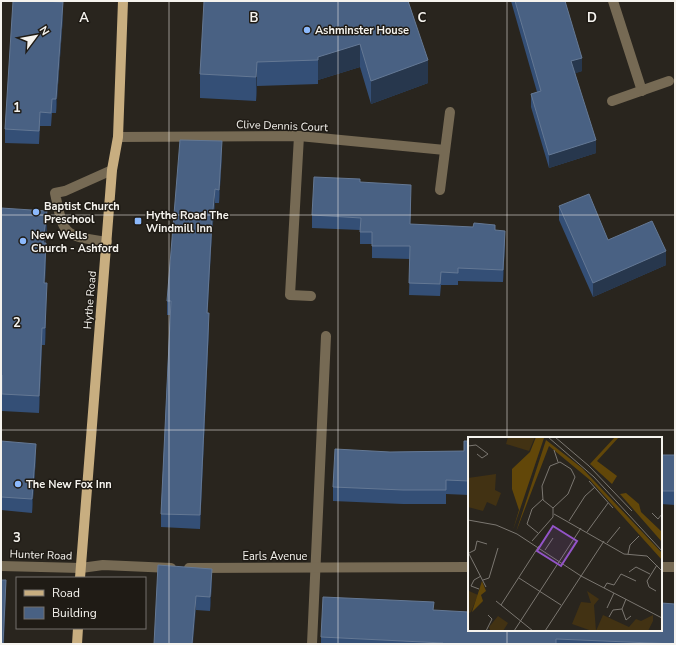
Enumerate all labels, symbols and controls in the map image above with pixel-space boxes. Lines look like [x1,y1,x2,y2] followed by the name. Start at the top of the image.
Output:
[79,9,89,27] text: A
[250,9,259,27] text: B
[418,9,427,27] text: C
[587,9,597,27] text: D
[16,16,56,56] north arrow
[36,23,53,38] text: N
[315,23,409,38] place label: Ashminster House
[302,25,312,35] marker: Ashminster House
[13,99,21,117] text: 1
[236,117,328,135] street label: Clive Dennis Court
[44,199,120,227] place label: Baptist Church Preschool
[31,207,41,217] marker: Baptist Church Preschool
[146,208,229,236] place label: Hythe Road The Windmill Inn
[133,216,143,226] marker: Hythe Road The Windmill Inn
[31,228,119,256] place label: New Wells Church - Ashford
[18,236,28,246] marker: New Wells Church - Ashford
[80,270,100,330] street label: Hythe Road
[13,314,21,332] text: 2
[468,437,662,631] inset map
[26,477,112,492] place label: The New Fox Inn
[13,479,23,489] marker: The New Fox Inn
[13,529,21,547] text: 3
[9,546,73,564] street label: Hunter Road
[243,549,308,564] street label: Earls Avenue
[16,577,146,629] legend
[52,585,80,601] text: Road
[52,605,97,621] text: Building

